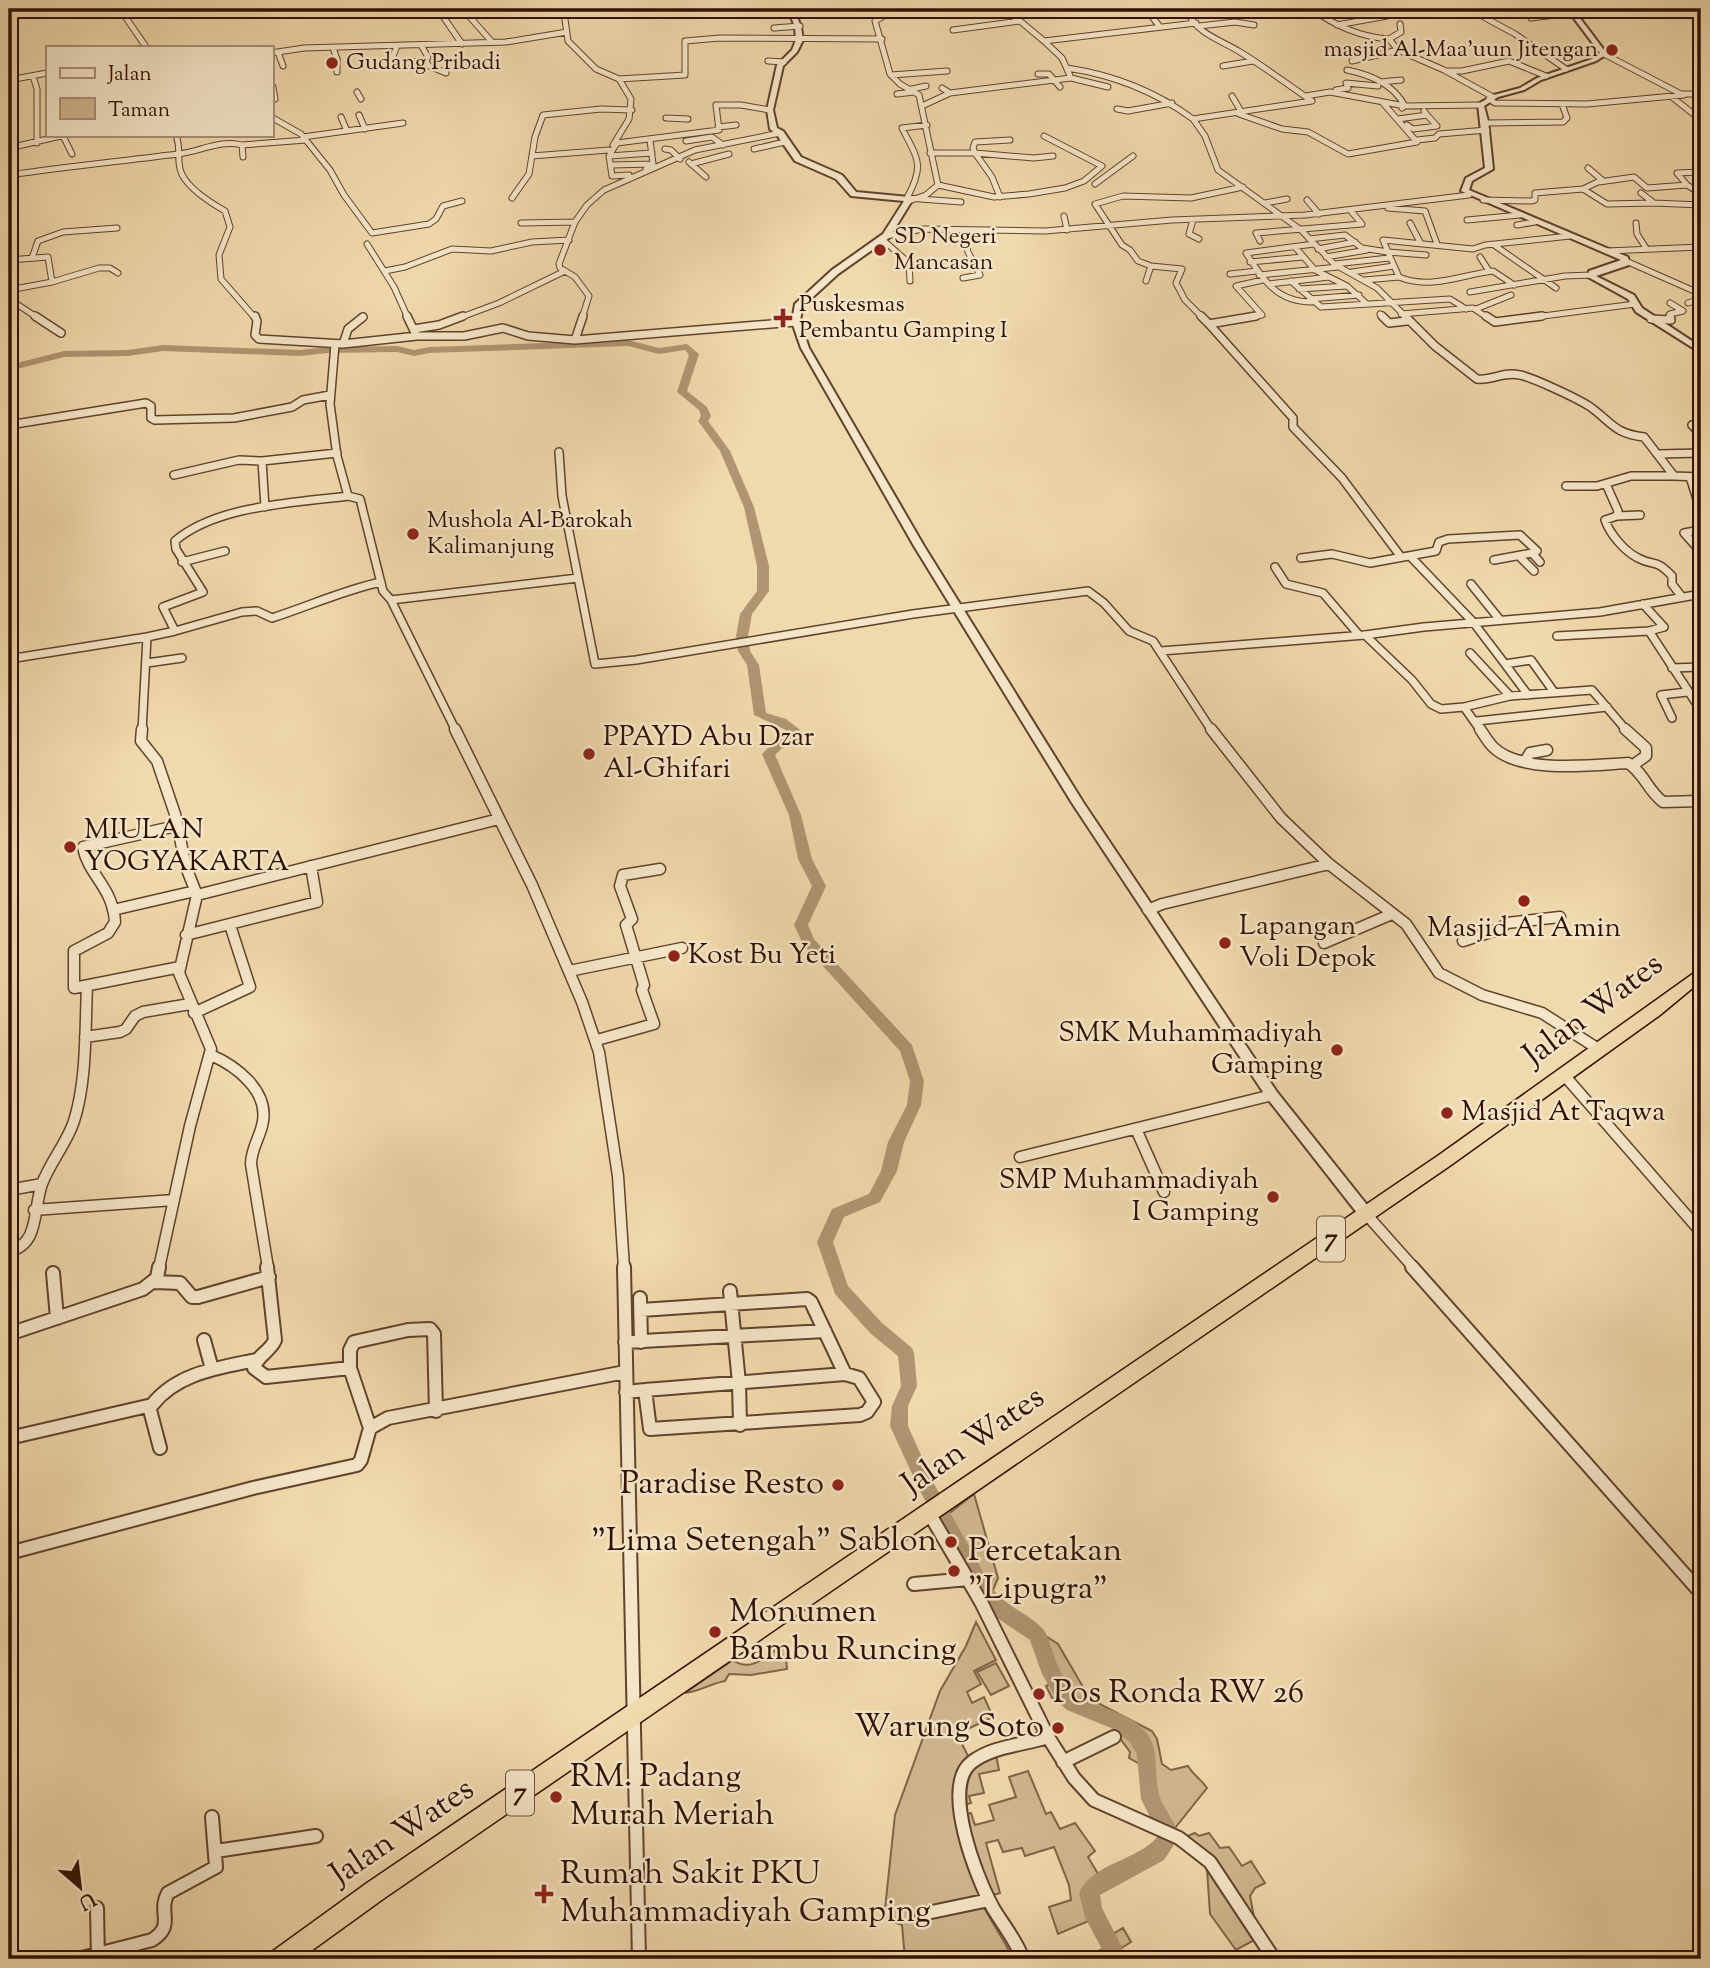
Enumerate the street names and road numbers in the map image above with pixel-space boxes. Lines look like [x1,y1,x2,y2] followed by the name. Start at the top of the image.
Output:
[1512,942,1674,1081] street label: Jalan Wates
[1317,1216,1345,1262] road number: 7
[891,1375,1055,1510] street label: Jalan Wates
[320,1767,485,1900] street label: Jalan Wates
[506,1770,534,1816] road number: 7

